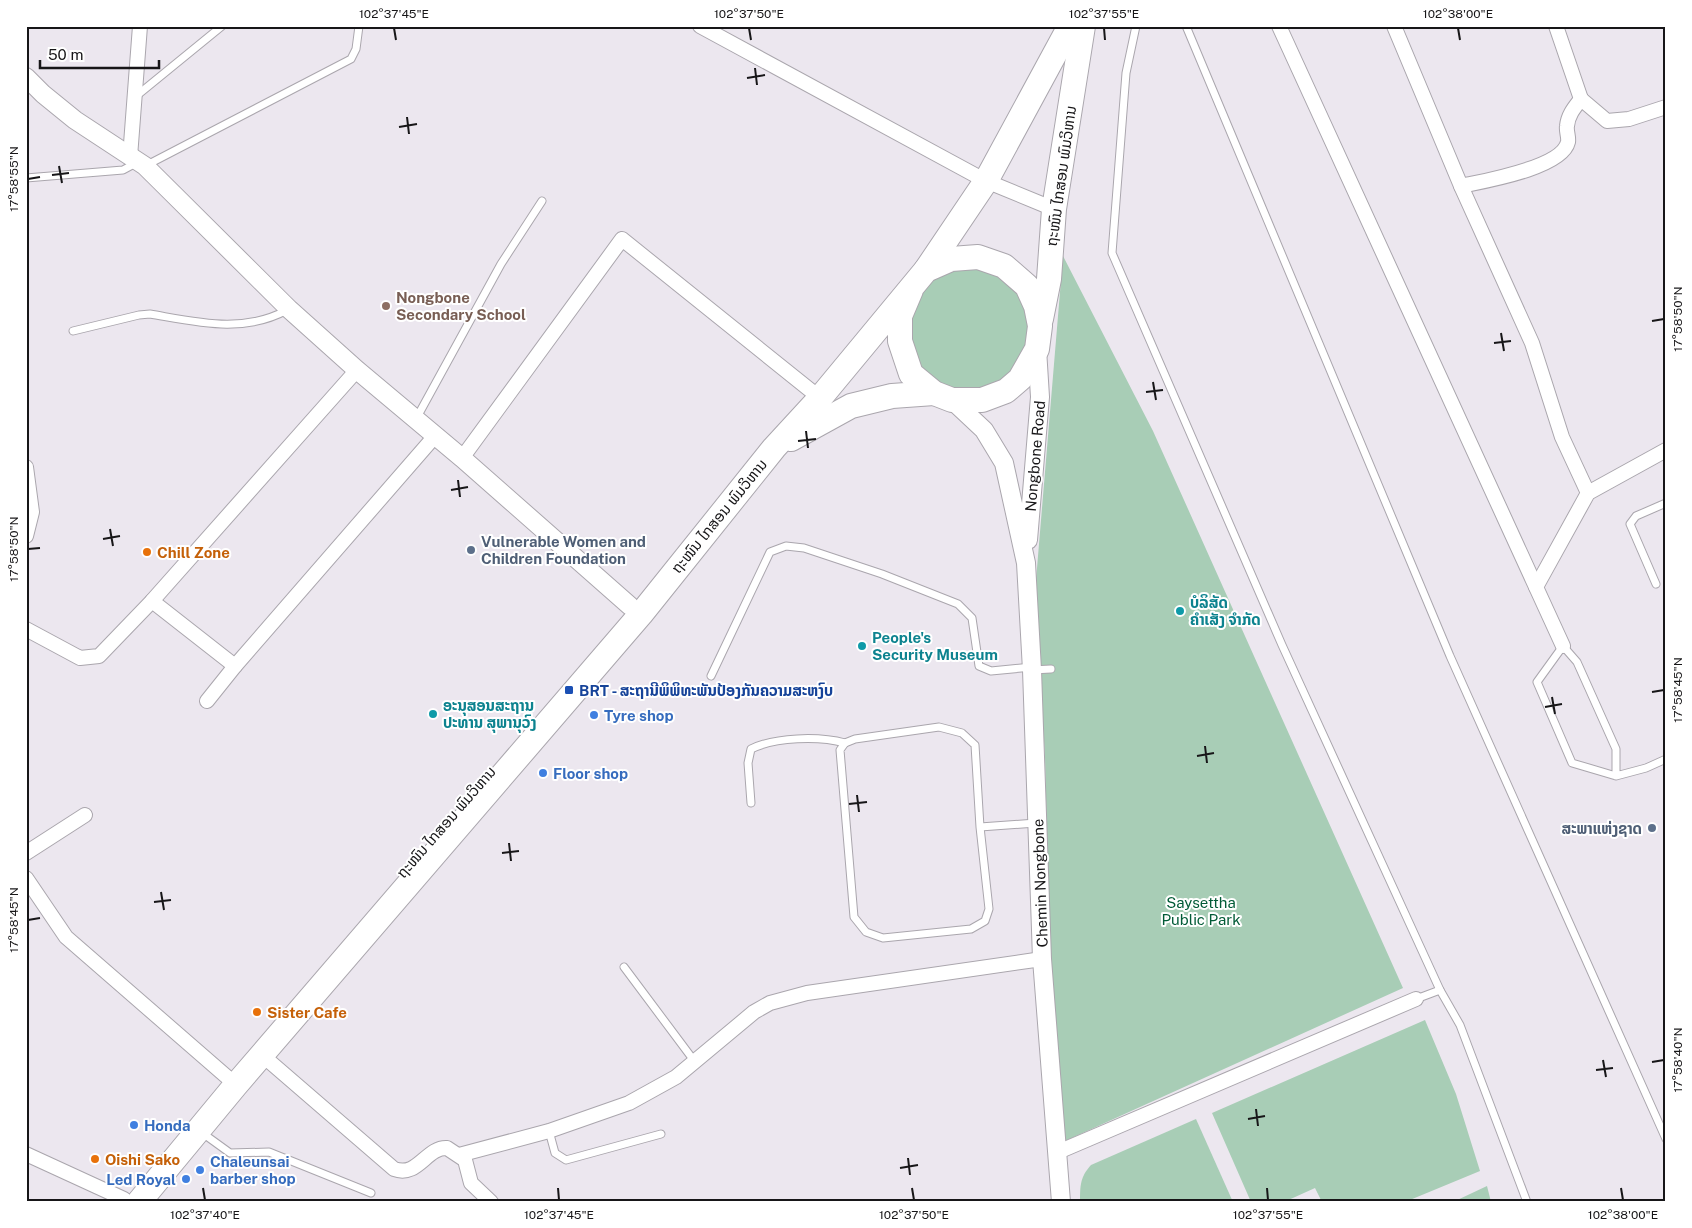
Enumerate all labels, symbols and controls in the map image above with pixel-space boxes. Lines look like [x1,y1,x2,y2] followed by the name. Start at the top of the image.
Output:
[359,7,429,21] text: 102°37'45"E
[714,7,784,21] text: 102°37'50"E
[1069,7,1139,21] text: 102°37'55"E
[1423,7,1493,21] text: 102°38'00"E
[40,38,159,70] scale bar
[48,46,83,63] text: 50 m
[1043,105,1079,247] street label: ຖະໜົນ ໄກສອນ ພົມວິຫານ
[7,146,21,212] text: 17°58'55"N
[1671,286,1685,352] text: 17°58'50"N
[396,289,526,323] place label: Nongbone Secondary School
[380,300,392,312] marker: Nongbone Secondary School
[1022,400,1048,512] street label: Nongbone Road
[668,456,770,576] street label: ຖະໜົນ ໄກສອນ ພົມວິຫານ
[7,516,21,582] text: 17°58'50"N
[481,533,646,567] place label: Vulnerable Women and Children Foundation
[157,544,230,561] place label: Chill Zone
[465,544,477,556] marker: Vulnerable Women and Children Foundation
[141,546,153,558] marker: Chill Zone
[1190,593,1261,628] place label: ບໍລິສັດ ຄຳເສັງ ຈຳກັດ
[1174,605,1186,617] marker: ບໍລິສັດ ຄຳເສັງ ຈຳກັດ
[872,629,998,663] place label: People's Security Museum
[856,640,868,652] marker: People's Security Museum
[1671,657,1685,723] text: 17°58'45"N
[579,681,833,699] place label: BRT - ສະຖານີພິພິທະພັນປ້ອງກັນຄວາມສະຫງົບ
[563,684,575,696] marker: BRT - ສະຖານີພິພິທະພັນປ້ອງກັນຄວາມສະຫງົບ
[443,697,537,733] place label: ອະນຸສອນສະຖານ ປະທານ ສຸພານຸວົງ
[604,707,674,724] place label: Tyre shop
[427,708,439,720] marker: ອະນຸສອນສະຖານ ປະທານ ສຸພານຸວົງ
[588,709,600,721] marker: Tyre shop
[393,763,499,881] street label: ຖະໜົນ ໄກສອນ ພົມວິຫານ
[553,765,628,782] place label: Floor shop
[537,767,549,779] marker: Floor shop
[1029,818,1051,948] street label: Chemin Nongbone
[1561,820,1642,837] place label: ສະພາແຫ່ງຊາດ
[1646,822,1658,834] marker: ສະພາແຫ່ງຊາດ
[7,887,21,953] text: 17°58'45"N
[1161,894,1241,928] park label: Saysettha Public Park
[267,1004,347,1021] place label: Sister Cafe
[251,1006,263,1018] marker: Sister Cafe
[1671,1027,1685,1093] text: 17°58'40"N
[144,1117,191,1134] place label: Honda
[128,1119,140,1131] marker: Honda
[105,1151,180,1168] place label: Oishi Sako
[89,1153,101,1165] marker: Oishi Sako
[210,1153,296,1187] place label: Chaleunsai barber shop
[194,1164,206,1176] marker: Chaleunsai barber shop
[106,1171,176,1188] place label: Led Royal
[180,1173,192,1185] marker: Led Royal
[170,1208,240,1222] text: 102°37'40"E
[524,1208,594,1222] text: 102°37'45"E
[879,1208,949,1222] text: 102°37'50"E
[1233,1208,1303,1222] text: 102°37'55"E
[1588,1208,1658,1222] text: 102°38'00"E

